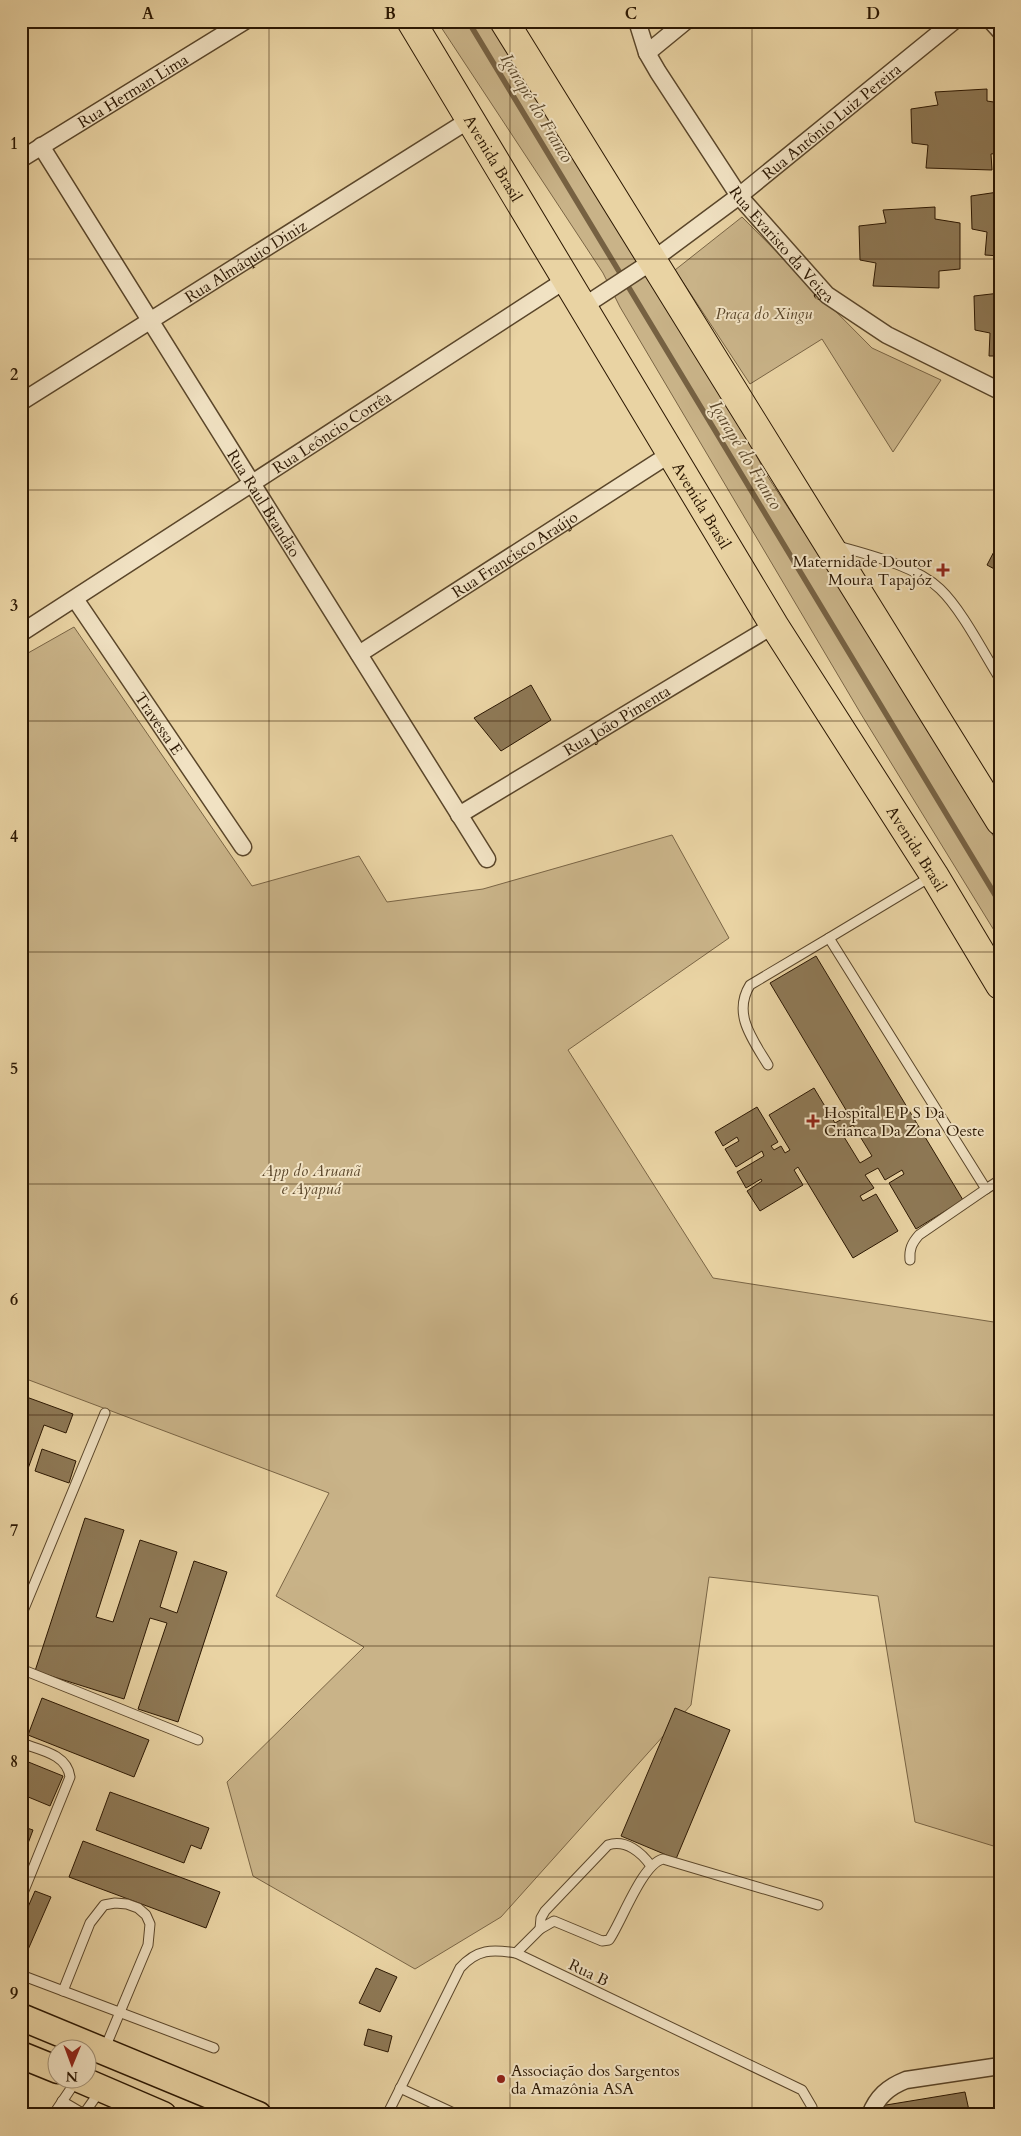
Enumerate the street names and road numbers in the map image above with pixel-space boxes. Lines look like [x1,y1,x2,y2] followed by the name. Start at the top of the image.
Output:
[74,49,193,134] street label: Rua Herman Lima
[758,58,906,185] street label: Rua Antônio Luiz Pereira
[458,111,527,206] street label: Avenida Brasil
[723,182,838,309] street label: Rua Evaristo da Veiga
[181,215,311,308] street label: Rua Almáquio Diniz
[268,386,396,479] street label: Rua Leôncio Corrêa
[221,445,306,562] street label: Rua Raul Brandão
[667,458,736,553] street label: Avenida Brasil
[448,506,583,603] street label: Rua Francisco Araújo
[560,680,675,761] street label: Rua João Pimenta
[129,688,188,760] street label: Travessa E
[881,802,951,896] street label: Avenida Brasil
[565,1954,612,1992] street label: Rua B

